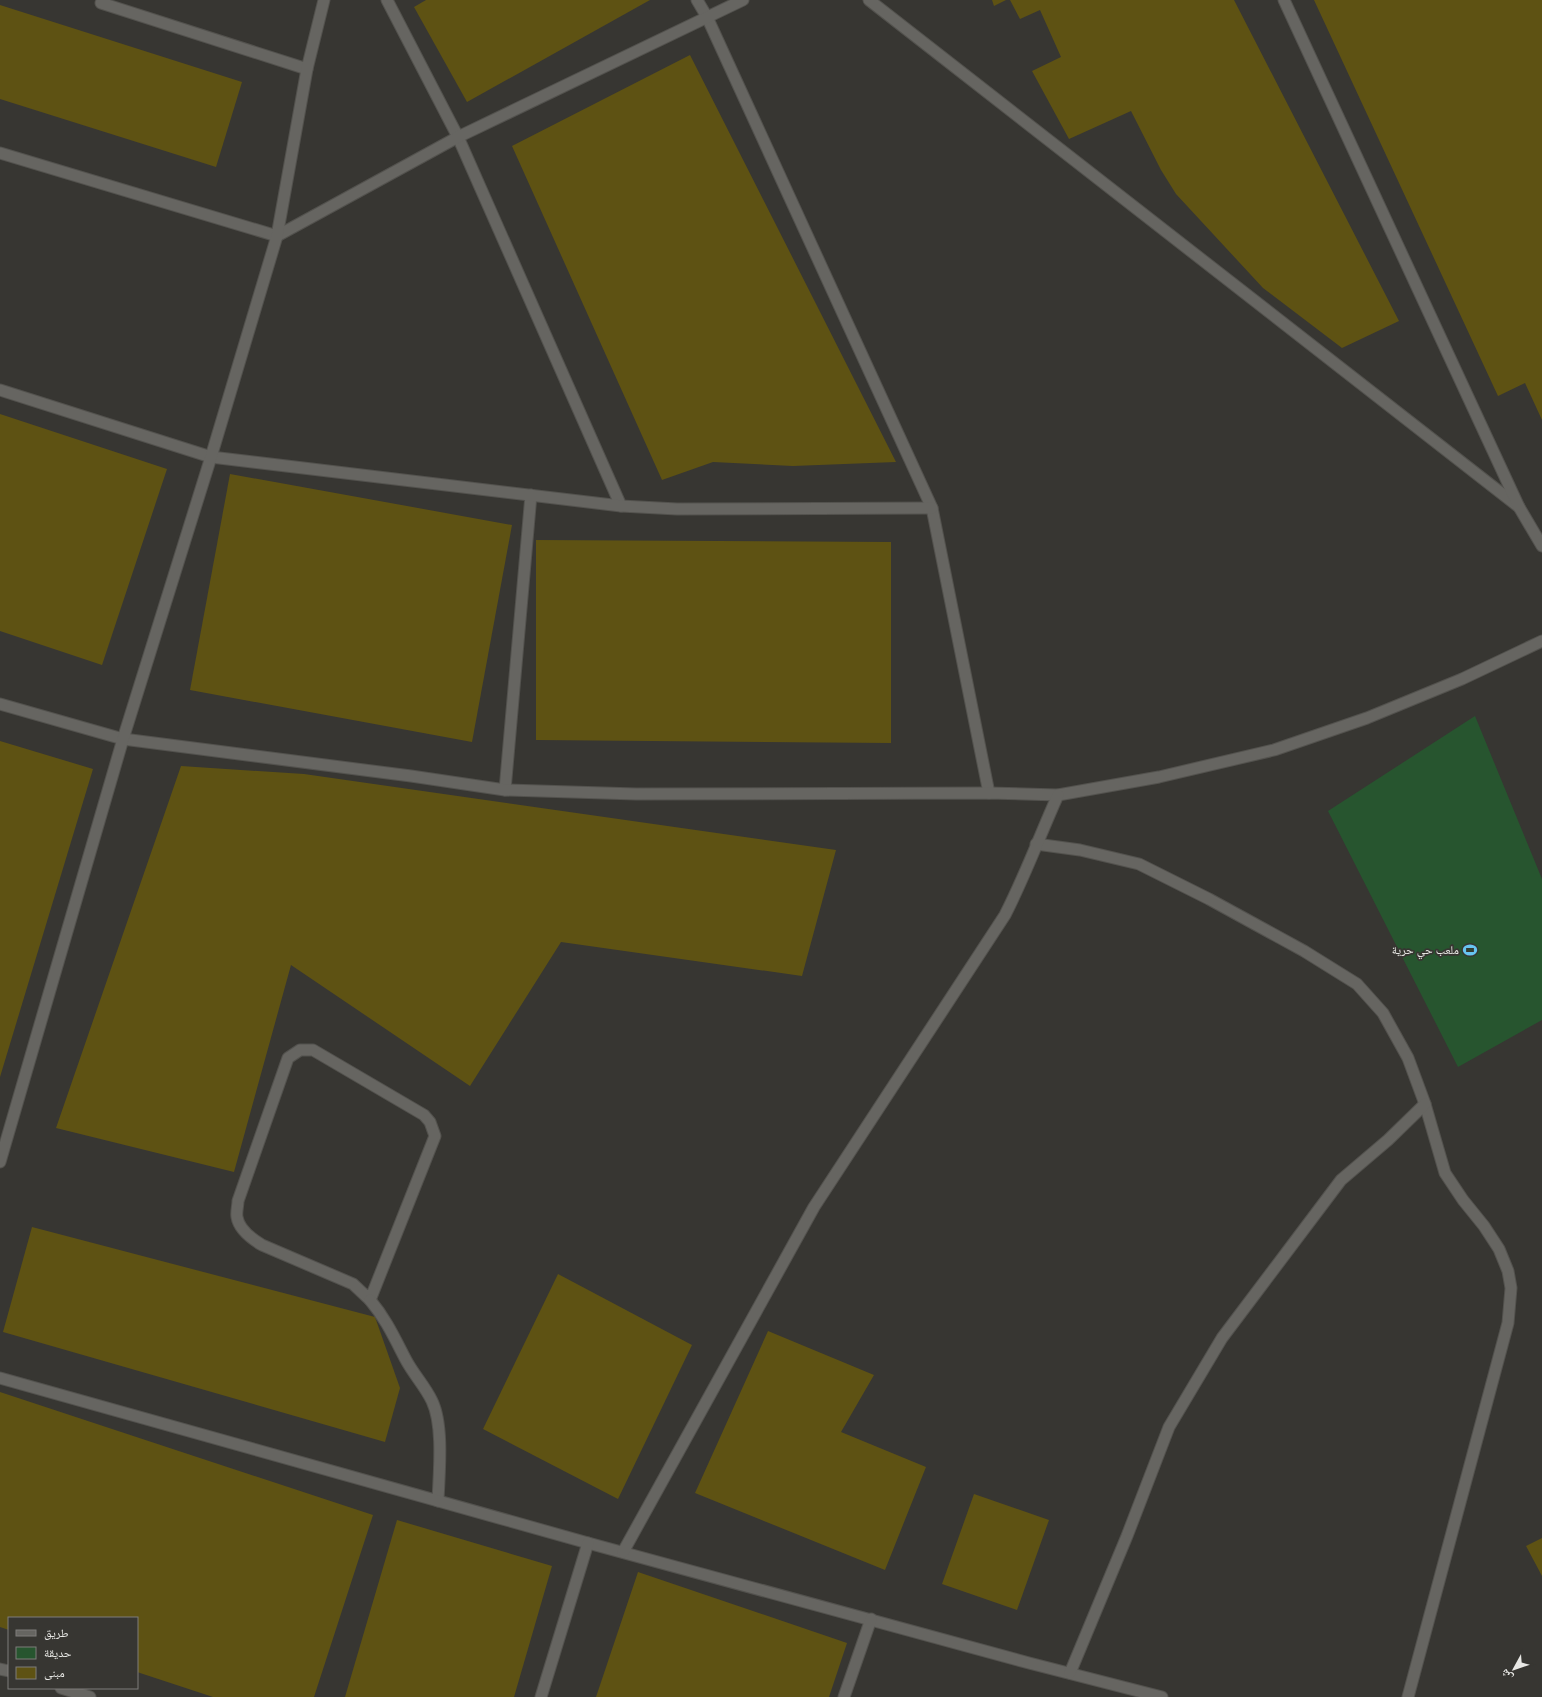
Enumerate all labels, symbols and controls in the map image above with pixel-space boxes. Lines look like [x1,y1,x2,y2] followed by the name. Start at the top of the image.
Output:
[1462,942,1478,958] sports icon: ملعب حي حرية
[1392,943,1459,960] place label: ملعب حي حرية
[8,1617,138,1689] legend
[44,1626,69,1640] text: طريق
[44,1646,72,1660] text: حديقة
[1494,1649,1534,1689] north arrow
[44,1666,65,1680] text: مبنى
[1498,1666,1516,1684] text: ش

